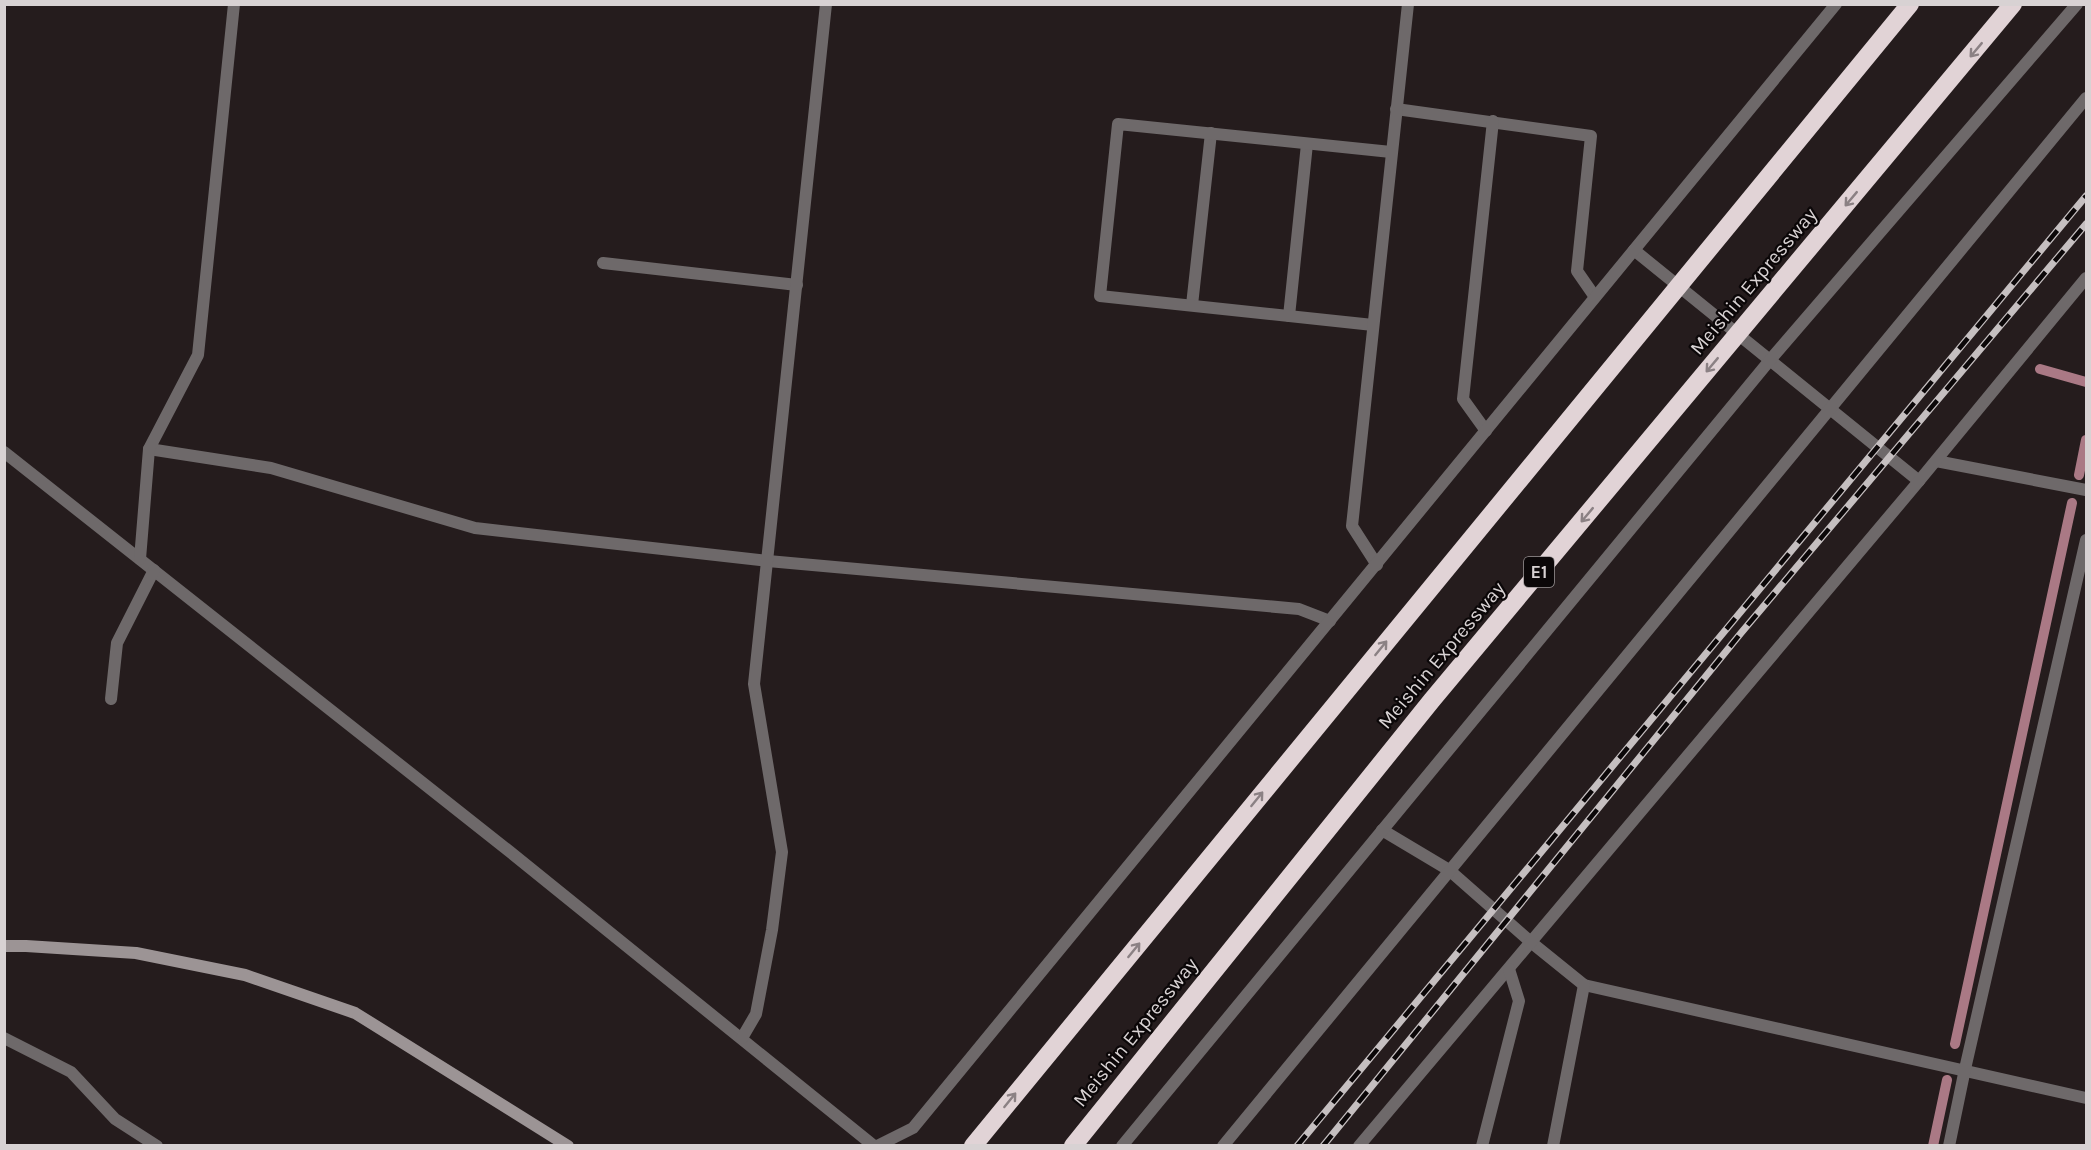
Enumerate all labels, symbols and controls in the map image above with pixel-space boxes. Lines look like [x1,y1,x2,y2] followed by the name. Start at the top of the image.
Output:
[1969,42,1983,57] one-way arrow
[1844,191,1858,206] one-way arrow
[1685,203,1822,360] street label: Meishin Expressway
[1705,357,1719,372] one-way arrow
[1581,506,1594,522] one-way arrow
[1524,557,1554,587] road number: E1
[1373,577,1510,734] street label: Meishin Expressway
[1374,641,1388,656] one-way arrow
[1251,791,1264,807] one-way arrow
[1127,942,1140,958] one-way arrow
[1068,953,1203,1111] street label: Meishin Expressway
[1003,1093,1017,1108] one-way arrow

